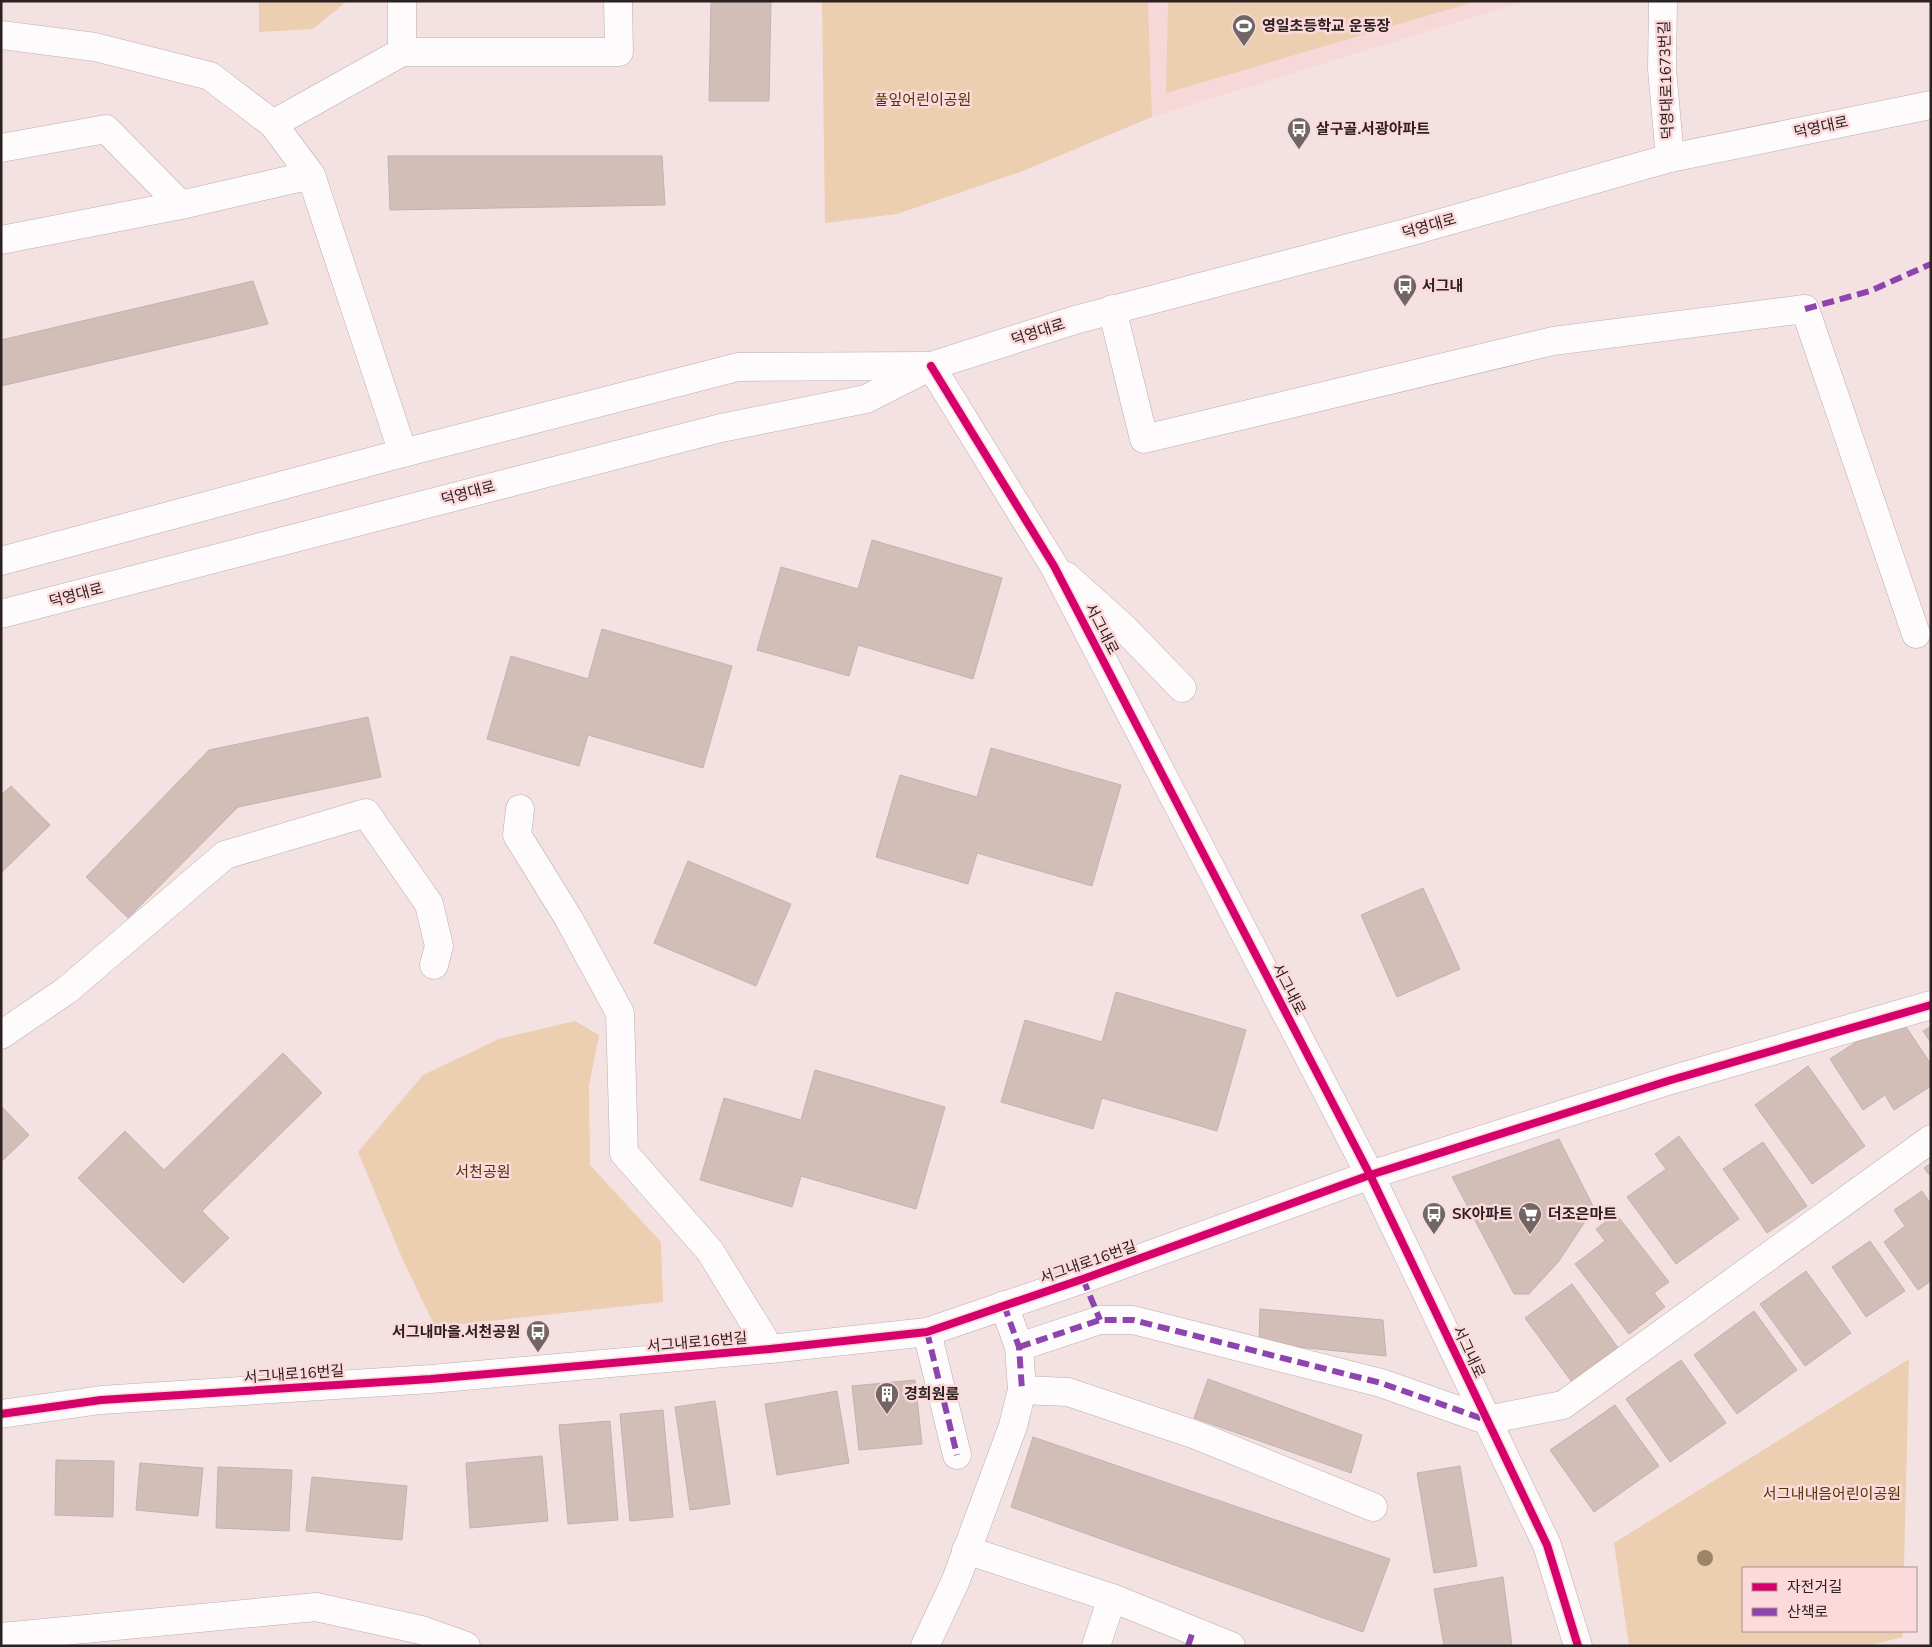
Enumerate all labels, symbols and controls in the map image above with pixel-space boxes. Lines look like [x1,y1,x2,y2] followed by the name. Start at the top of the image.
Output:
[1231,13,1257,47] sports icon: 영일초등학교 운동장
[1262,16,1390,36] place label: 영일초등학교 운동장
[1654,20,1678,140] street label: 덕영대로1673번길
[875,90,971,110] park label: 풀잎어린이공원
[1792,111,1850,143] street label: 덕영대로
[1286,116,1312,150] bus stop icon: 살구골.서광아파트
[1316,119,1430,139] place label: 살구골.서광아파트
[1400,209,1458,243] street label: 덕영대로
[1392,273,1418,307] bus stop icon: 서그내
[1422,276,1463,296] place label: 서그내
[1009,314,1067,350] street label: 덕영대로
[439,476,497,510] street label: 덕영대로
[47,578,105,612] street label: 덕영대로
[1081,600,1123,658] street label: 서그내로
[1268,960,1310,1018] street label: 서그내로
[455,1162,511,1182] park label: 서천공원
[1421,1201,1447,1235] bus stop icon: SK아파트
[1517,1201,1543,1235] supermarket icon: 더조은마트
[1452,1204,1513,1224] place label: SK아파트
[1548,1204,1617,1224] place label: 더조은마트
[1037,1236,1139,1288] street label: 서그내로16번길
[525,1319,551,1353] bus stop icon: 서그내마을.서천공원
[392,1322,520,1342] place label: 서그내마을.서천공원
[1448,1323,1490,1381] street label: 서그내로
[646,1328,748,1356] street label: 서그내로16번길
[243,1361,345,1387] street label: 서그내로16번길
[874,1381,900,1415] building icon: 경희원룸
[904,1384,959,1404] place label: 경희원룸
[1763,1484,1901,1504] park label: 서그내내음어린이공원
[1742,1567,1917,1632] legend
[1787,1577,1842,1597] text: 자전거길
[1787,1602,1828,1622] text: 산책로

